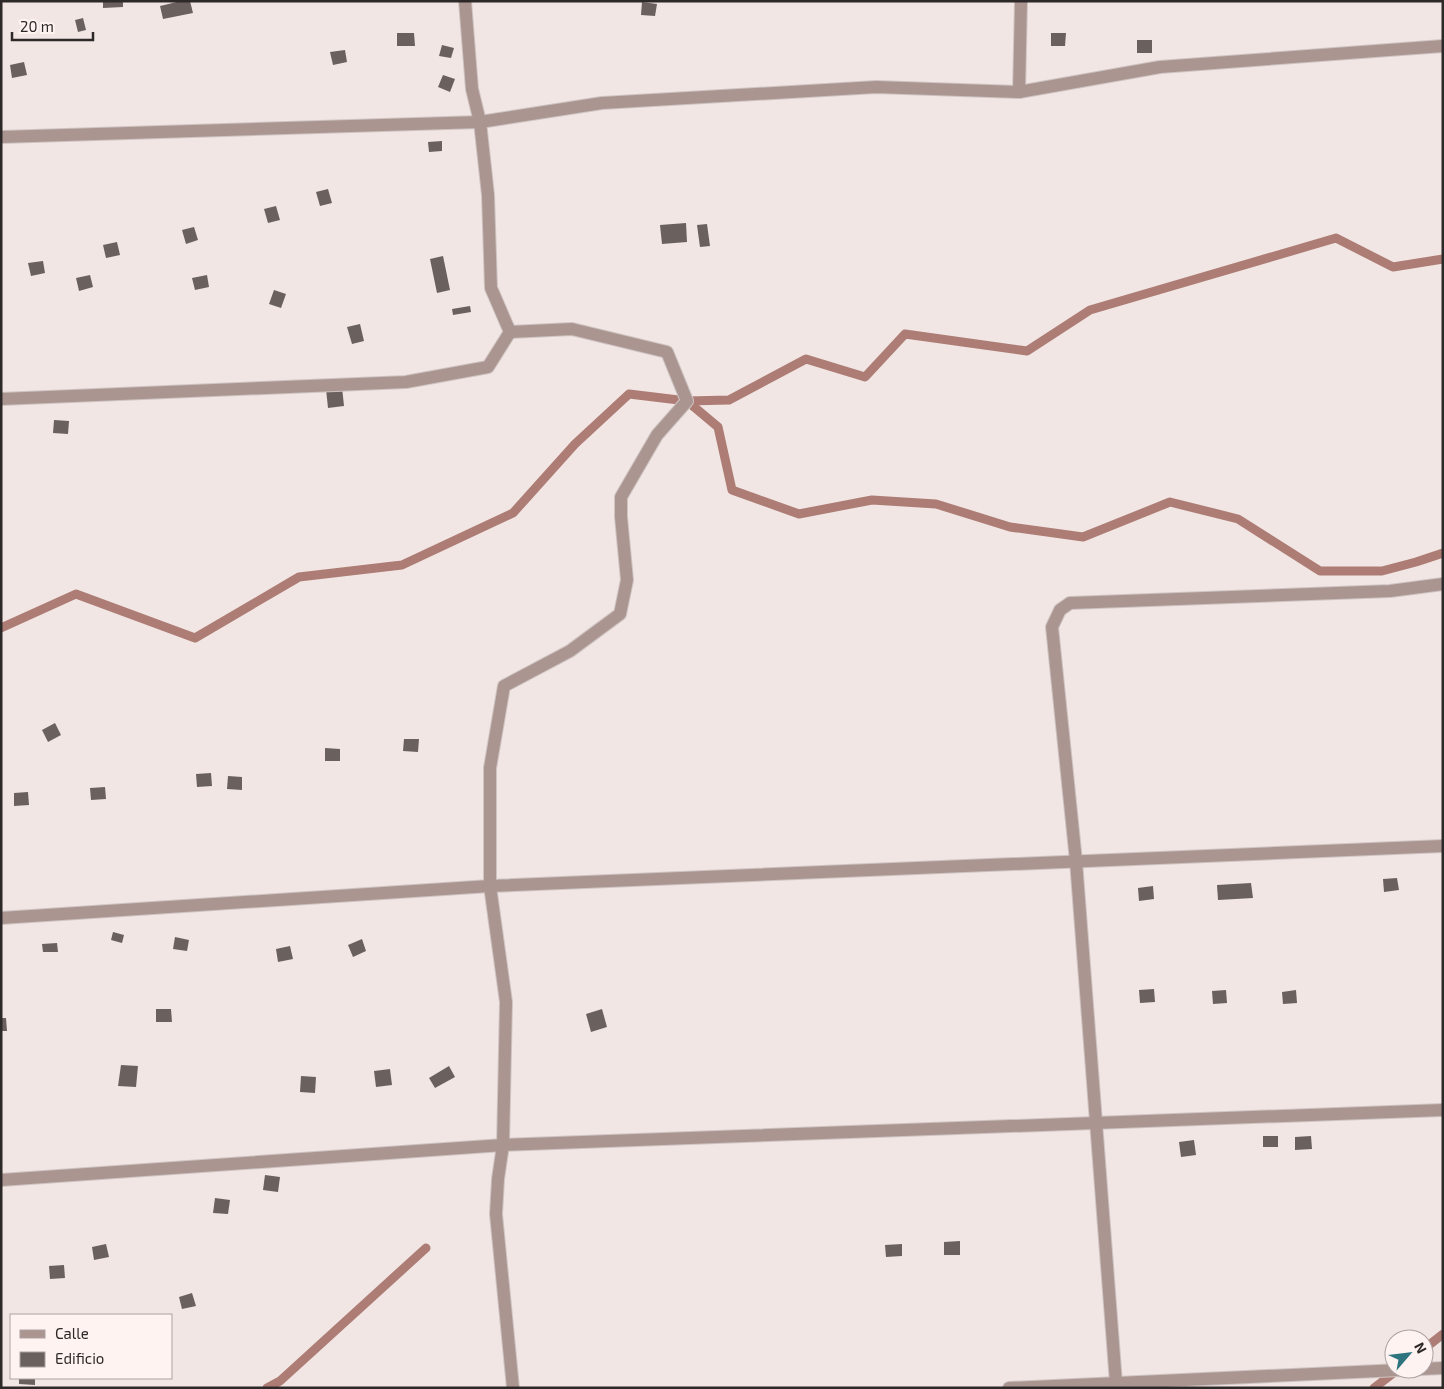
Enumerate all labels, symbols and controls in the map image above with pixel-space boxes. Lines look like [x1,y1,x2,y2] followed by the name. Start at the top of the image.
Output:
[12,10,94,42] scale bar
[20,17,54,35] text: 20 m
[10,1314,172,1379] legend
[55,1324,89,1342] text: Calle
[1384,1329,1434,1379] north arrow
[1411,1339,1431,1356] text: N
[55,1349,104,1367] text: Edificio

